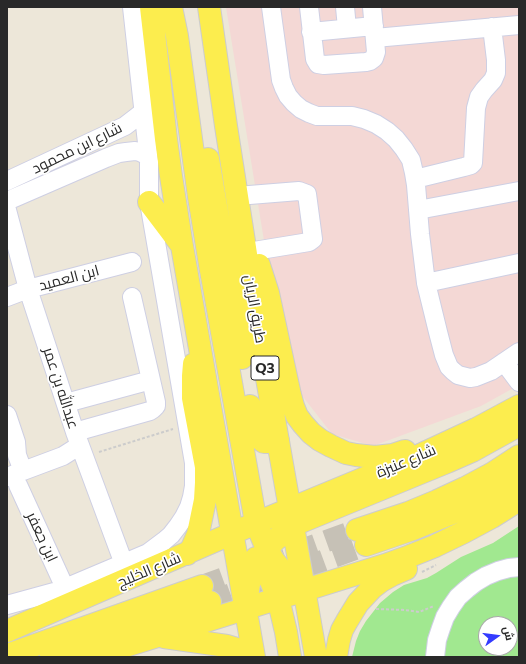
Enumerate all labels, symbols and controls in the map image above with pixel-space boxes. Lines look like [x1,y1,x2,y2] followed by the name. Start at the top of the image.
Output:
[29,118,125,178] street label: شارع ابن محمود
[37,261,101,295] street label: ابن العميد
[240,273,270,345] street label: طريق الريان
[39,345,83,431] street label: عبدالله بن عمر
[251,356,279,380] road number: Q3
[374,440,438,482] street label: شارع عنيزة
[23,509,61,565] street label: ابن جعفر
[114,549,184,591] street label: شارع الخليج
[478,616,518,656] north arrow
[501,625,517,642] text: ش

